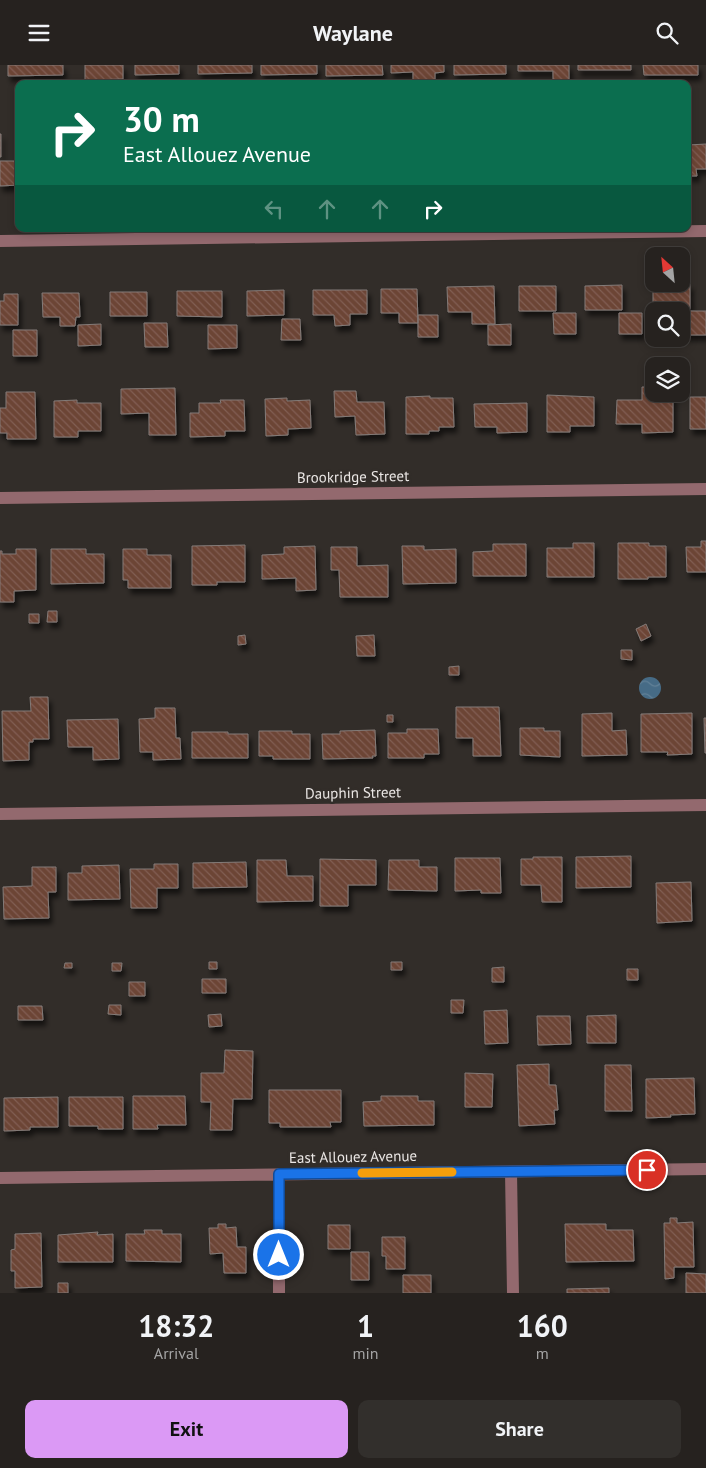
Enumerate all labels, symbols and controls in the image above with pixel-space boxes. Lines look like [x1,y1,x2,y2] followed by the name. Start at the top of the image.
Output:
[25,19,53,47] icon: menu
[313,19,393,47] text: Waylane
[653,19,681,47] icon: search
[123,96,200,142] text: 30 m
[40,100,105,165] icon: right
[123,140,311,168] text: East Allouez Avenue
[260,195,288,223] icon: left
[313,195,341,223] icon: ahead
[366,195,394,223] icon: ahead
[419,195,447,223] icon: right
[645,247,690,293] north arrow
[645,247,690,402] map controls
[645,302,690,347] button: search
[645,357,690,402] button: layers
[297,466,409,487] street label: Brookridge Street
[305,782,401,803] street label: Dauphin Street
[289,1146,417,1167] street label: East Allouez Avenue
[626,1149,668,1191] pin
[633,1156,661,1184] icon: arrive
[252,1228,304,1280] position arrow
[138,1306,214,1345] text: 18:32
[357,1306,374,1345] text: 1
[517,1306,568,1345] text: 160
[154,1343,199,1363] text: Arrival
[353,1343,379,1363] text: min
[536,1343,549,1363] text: m
[25,1400,348,1458] button: Exit
[358,1400,681,1458] button: Share

